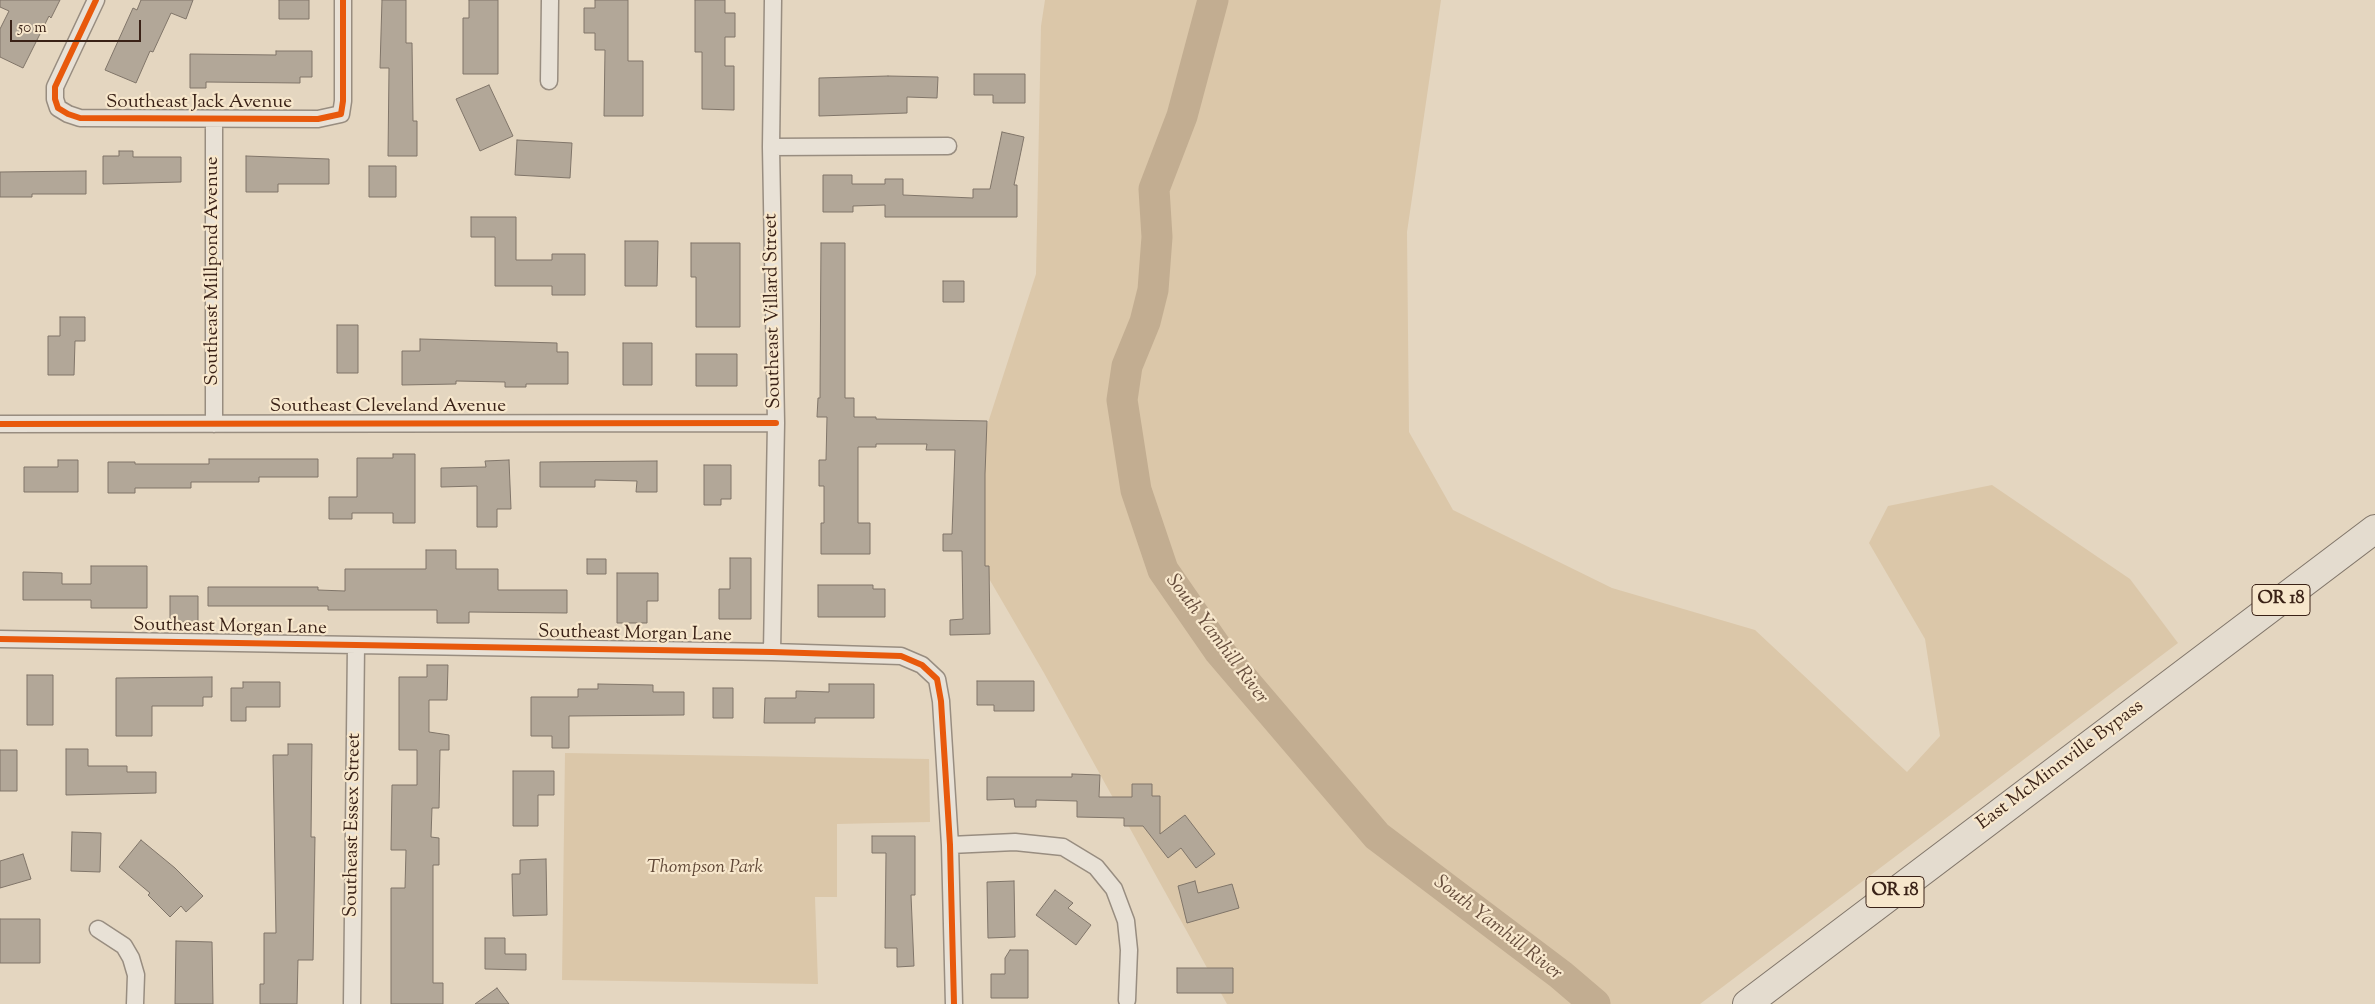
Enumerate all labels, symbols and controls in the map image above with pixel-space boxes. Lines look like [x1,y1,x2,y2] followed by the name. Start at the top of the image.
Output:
[12,10,144,42] scale bar
[18,18,47,39] text: 50 m
[106,93,292,115] street label: Southeast Jack Avenue
[203,156,225,386] street label: Southeast Millpond Avenue
[761,213,787,409] street label: Southeast Villard Street
[270,397,506,419] street label: Southeast Cleveland Avenue
[1159,570,1273,710] water label: South Yamhill River
[2252,584,2310,616] road number: OR 18
[133,615,327,641] street label: Southeast Morgan Lane
[538,622,732,648] street label: Southeast Morgan Lane
[1973,696,2149,836] street label: East McMinnville Bypass
[341,733,367,917] street label: Southeast Essex Street
[647,858,763,880] park label: Thompson Park
[1428,871,1566,987] water label: South Yamhill River
[1866,876,1924,908] road number: OR 18

